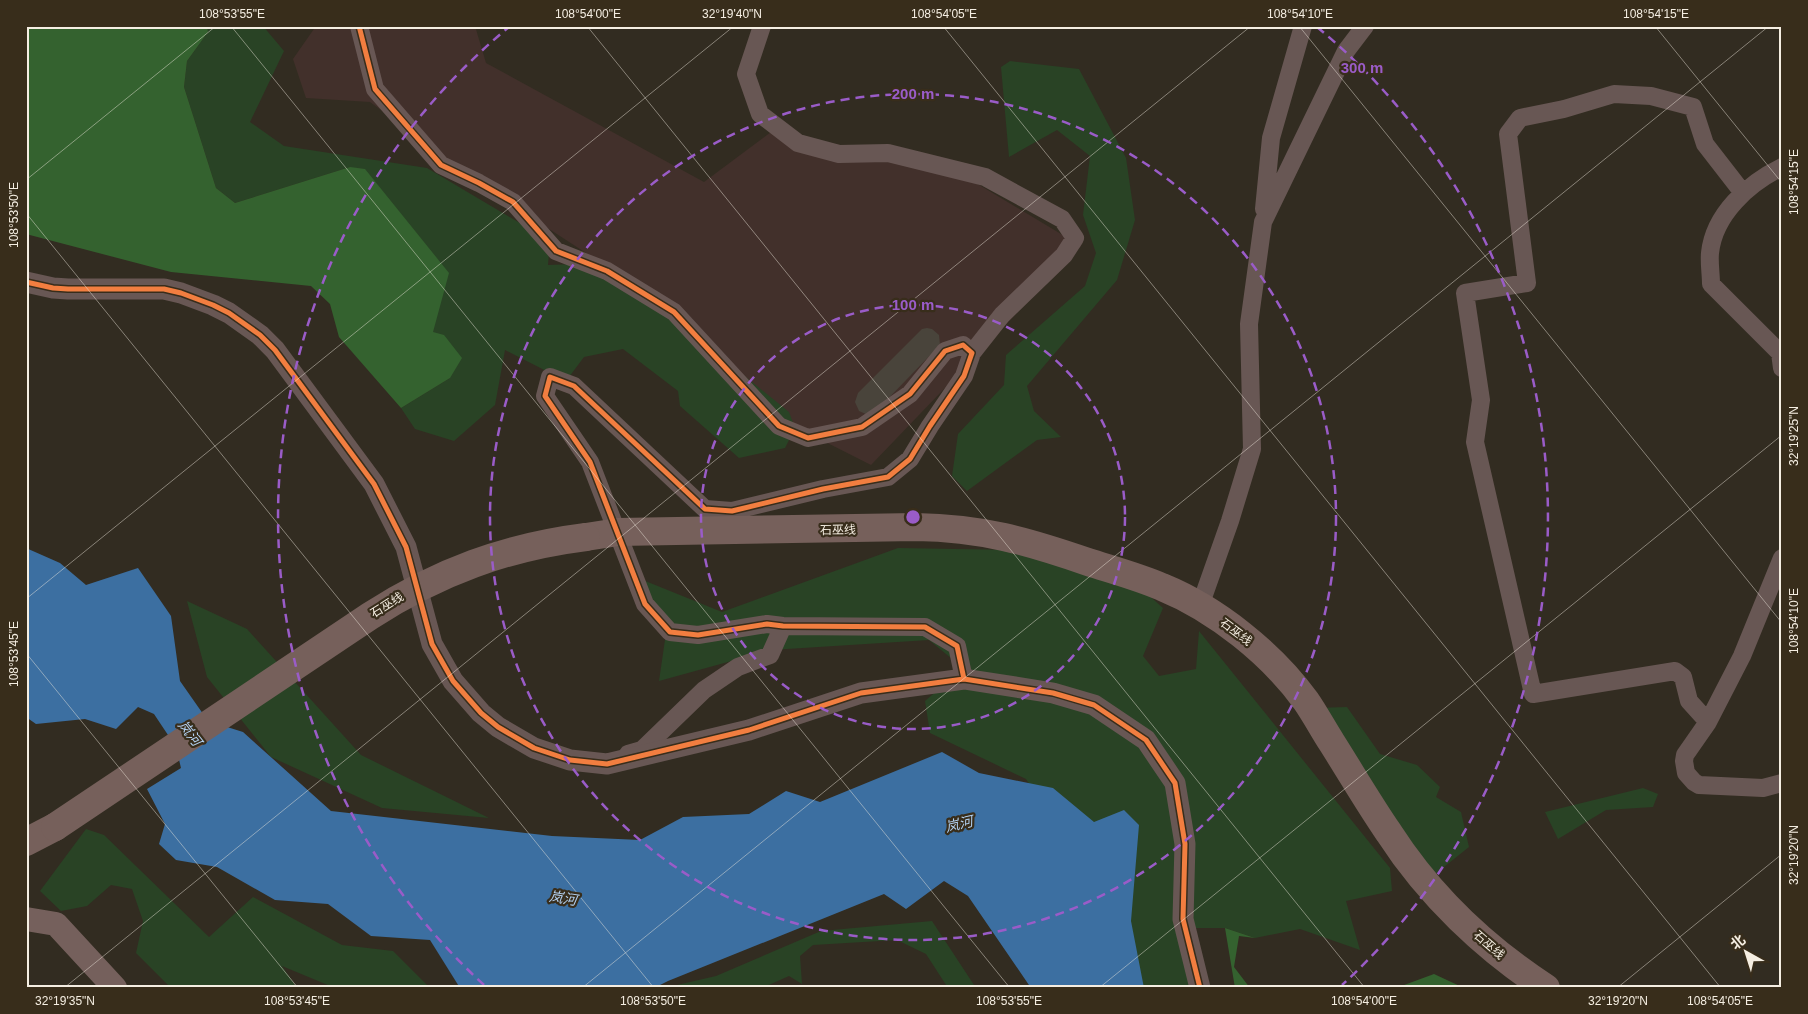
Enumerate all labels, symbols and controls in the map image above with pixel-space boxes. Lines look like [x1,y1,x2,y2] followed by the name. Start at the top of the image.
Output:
[199,7,265,21] text: 108°53'55"E
[555,7,621,21] text: 108°54'00"E
[702,7,762,21] text: 32°19'40"N
[911,7,977,21] text: 108°54'05"E
[1267,7,1333,21] text: 108°54'10"E
[1623,7,1689,21] text: 108°54'15"E
[1341,59,1383,76] text: 300 m
[892,85,934,102] text: 200 m
[1787,149,1801,215] text: 108°54'15"E
[7,182,21,248] text: 108°53'50"E
[892,296,934,313] text: 100 m
[1787,406,1801,466] text: 32°19'25"N
[904,508,922,526] centre of rings
[820,523,856,537] street label: 石巫线
[1787,588,1801,654] text: 108°54'10"E
[368,590,406,620] street label: 石巫线
[1217,616,1255,648] street label: 石巫线
[7,621,21,687] text: 108°53'45"E
[175,717,207,751] water label: 岚河
[944,812,977,835] water label: 岚河
[1787,825,1801,885] text: 32°19'20"N
[548,888,581,909] water label: 岚河
[1720,926,1770,976] north arrow
[1471,928,1507,962] street label: 石巫线
[1727,931,1748,953] text: 北
[35,994,95,1008] text: 32°19'35"N
[264,994,330,1008] text: 108°53'45"E
[620,994,686,1008] text: 108°53'50"E
[976,994,1042,1008] text: 108°53'55"E
[1331,994,1397,1008] text: 108°54'00"E
[1588,994,1648,1008] text: 32°19'20"N
[1687,994,1753,1008] text: 108°54'05"E

